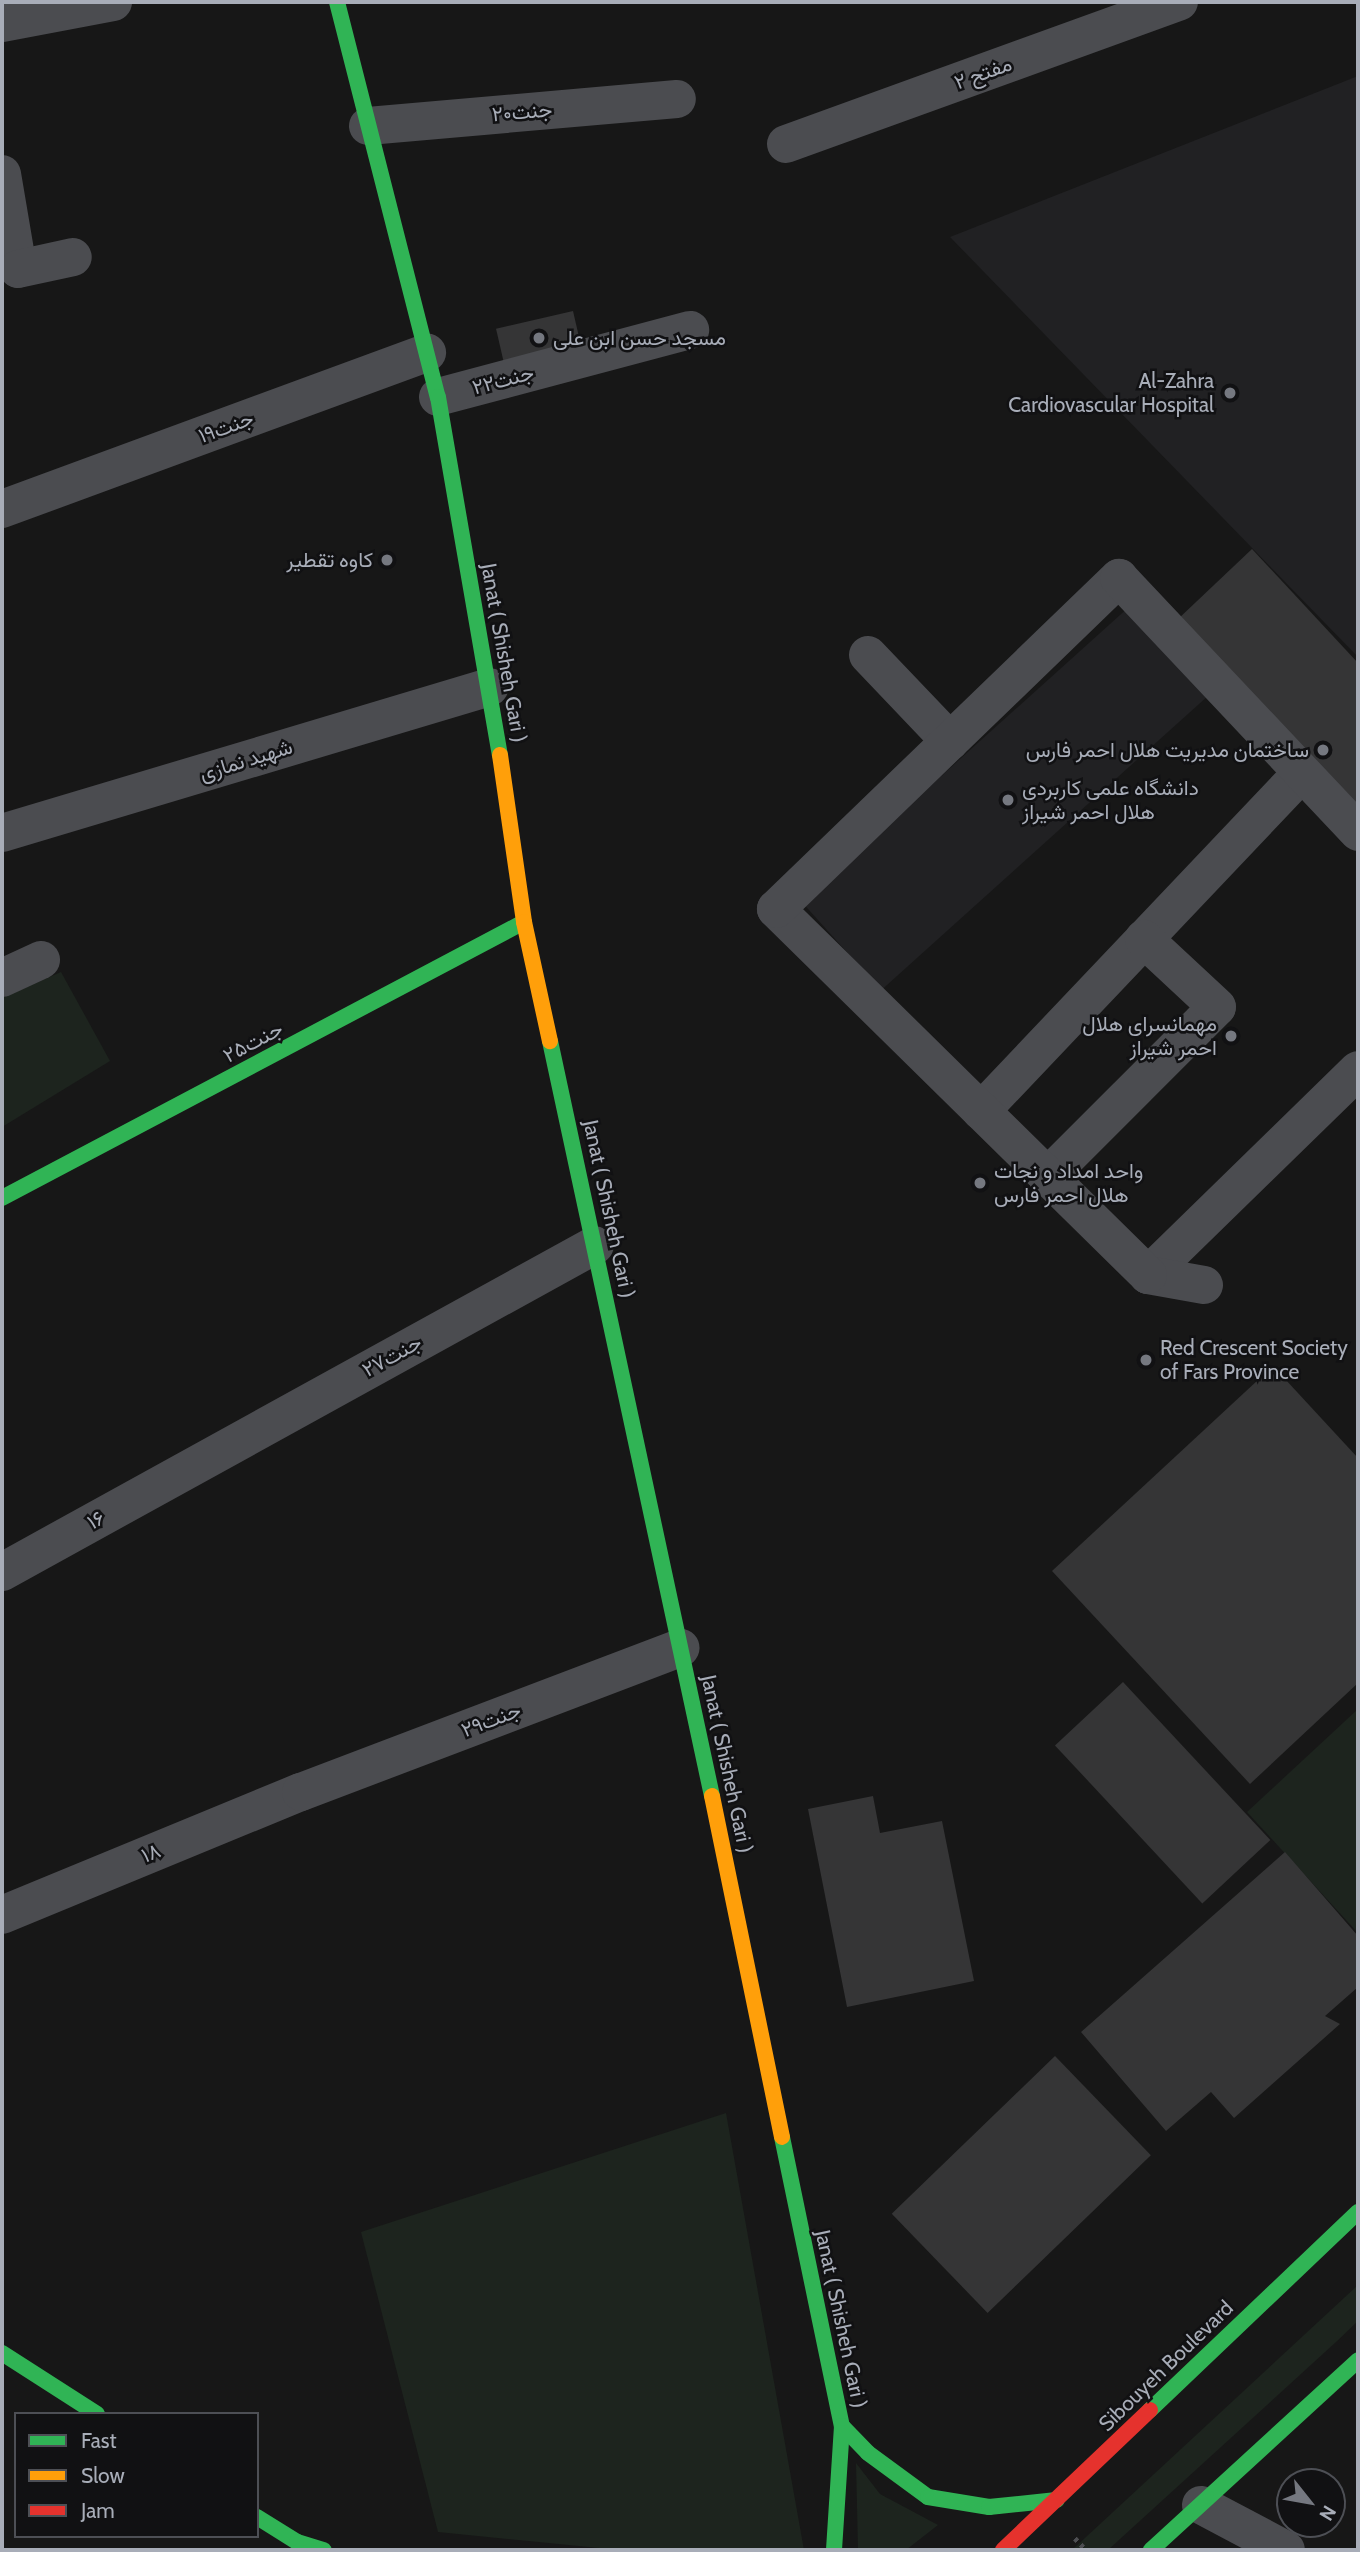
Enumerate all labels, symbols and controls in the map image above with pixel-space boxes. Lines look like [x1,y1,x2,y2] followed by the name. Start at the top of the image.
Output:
[951,51,1015,95] street label: مفتح ۲
[491,97,553,127] street label: جنت۲۰
[553,325,726,351] place label: مسجد حسن ابن علی
[531,330,547,346] marker: مسجد حسن ابن علی
[469,360,537,400] street label: جنت۲۲
[1008,368,1214,418] place label: Al-Zahra Cardiovascular Hospital
[1220,383,1240,403] marker: Al-Zahra Cardiovascular Hospital
[195,405,257,449] street label: جنت۱۹
[286,547,373,573] place label: کاوه تقطیر
[379,552,395,568] marker: کاوه تقطیر
[476,561,532,745] street label: Janat ( Shisheh Gari )
[196,734,296,786] street label: شهید نمازی
[1026,737,1309,763] place label: ساختمان مدیریت هلال احمر فارس
[1315,742,1331,758] marker: ساختمان مدیریت هلال احمر فارس
[1022,775,1199,825] place label: دانشگاه علمی کاربردی هلال احمر شیراز
[1000,792,1016,808] marker: دانشگاه علمی کاربردی هلال احمر شیراز
[1082,1011,1217,1061] place label: مهمانسرای هلال احمر شیراز
[219,1016,287,1068] street label: جنت۲۵
[1223,1028,1239,1044] marker: مهمانسرای هلال احمر شیراز
[578,1118,640,1300] street label: Janat ( Shisheh Gari )
[994,1158,1143,1208] place label: واحد امداد و نجات هلال احمر فارس
[972,1175,988,1191] marker: واحد امداد و نجات هلال احمر فارس
[358,1329,426,1383] street label: جنت۲۷
[1160,1335,1348,1385] place label: Red Crescent Society of Fars Province
[1138,1352,1154,1368] marker: Red Crescent Society of Fars Province
[83,1505,109,1535] street label: ۱۶
[696,1673,758,1855] street label: Janat ( Shisheh Gari )
[458,1697,524,1743] street label: جنت۲۹
[138,1838,164,1868] street label: ۱۸
[810,2228,872,2410] street label: Janat ( Shisheh Gari )
[1094,2295,1238,2437] street label: Sibouyeh Boulevard
[14,2412,259,2538] legend
[81,2428,117,2453] text: Fast
[81,2463,125,2488] text: Slow
[1276,2468,1346,2538] north arrow
[81,2498,115,2523] text: Jam
[1314,2501,1341,2525] text: N

